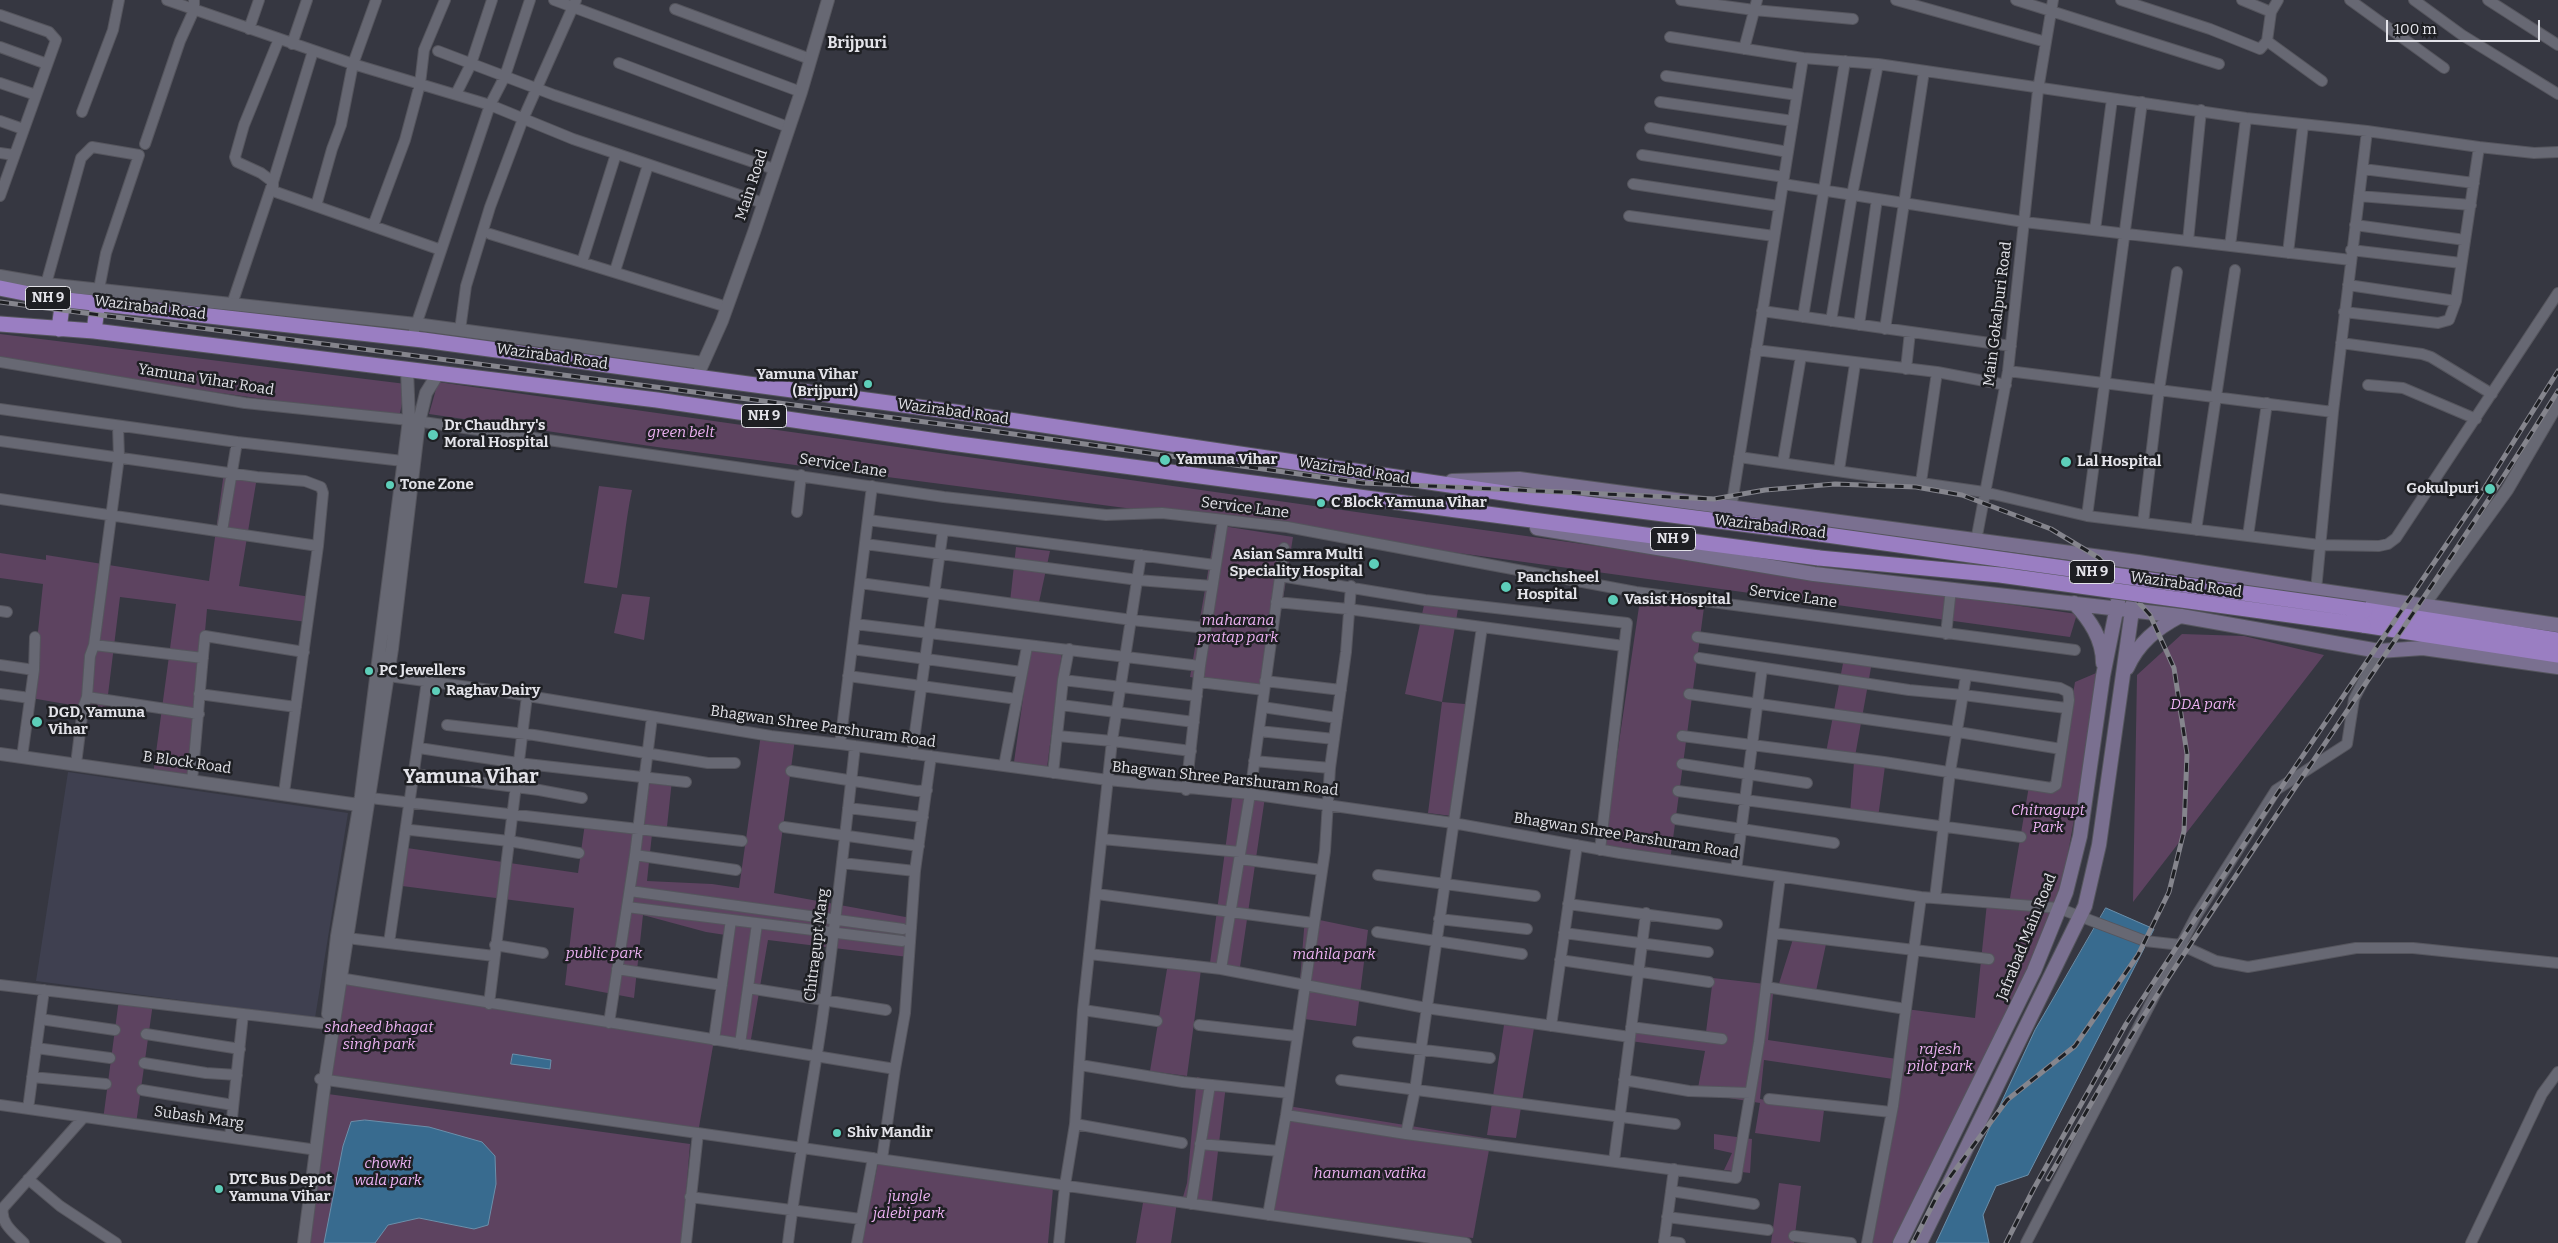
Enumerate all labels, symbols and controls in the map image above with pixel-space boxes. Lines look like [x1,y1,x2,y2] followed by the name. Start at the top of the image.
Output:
[2388,10,2542,42] scale bar
[2394,20,2437,38] text: 100 m
[827,34,887,54] district label: Brijpuri
[732,147,772,223] street label: Main Road
[1980,240,2016,388] street label: Main Gokalpuri Road
[26,286,70,310] road number: NH 9
[93,292,207,324] street label: Wazirabad Road
[495,340,609,374] street label: Wazirabad Road
[137,360,275,400] street label: Yamuna Vihar Road
[757,366,858,401] place label: Yamuna Vihar (Brijpuri)
[862,378,874,390] marker: Yamuna Vihar (Brijpuri)
[896,395,1010,429] street label: Wazirabad Road
[742,404,786,428] road number: NH 9
[444,417,548,452] place label: Dr Chaudhry's Moral Hospital
[647,424,715,442] park label: green belt
[426,428,440,442] marker: Dr Chaudhry's Moral Hospital
[798,450,888,482] street label: Service Lane
[1176,451,1277,469] place label: Yamuna Vihar
[1158,453,1172,467] marker: Yamuna Vihar
[1297,453,1411,489] street label: Wazirabad Road
[2077,453,2161,471] place label: Lal Hospital
[2059,455,2073,469] marker: Lal Hospital
[400,476,474,494] place label: Tone Zone
[384,479,396,491] marker: Tone Zone
[2406,480,2479,498] place label: Gokulpuri
[2483,482,2497,496] marker: Gokulpuri
[1200,494,1290,522] street label: Service Lane
[1331,494,1487,512] place label: C Block Yamuna Vihar
[1315,497,1327,509] marker: C Block Yamuna Vihar
[1713,511,1827,543] street label: Wazirabad Road
[1650,528,1696,550] road number: NH 9
[1230,546,1363,581] place label: Asian Samra Multi Speciality Hospital
[1367,557,1381,571] marker: Asian Samra Multi Speciality Hospital
[2070,560,2114,584] road number: NH 9
[2129,568,2243,602] street label: Wazirabad Road
[1517,569,1599,604] place label: Panchsheel Hospital
[1499,580,1513,594] marker: Panchsheel Hospital
[1748,582,1838,612] street label: Service Lane
[1624,591,1731,609] place label: Vasist Hospital
[1606,593,1620,607] marker: Vasist Hospital
[1198,612,1278,647] park label: maharana pratap park
[379,662,466,680] place label: PC Jewellers
[363,665,375,677] marker: PC Jewellers
[446,682,540,700] place label: Raghav Dairy
[430,685,442,697] marker: Raghav Dairy
[2170,696,2236,714] park label: DDA park
[709,702,937,752] street label: Bhagwan Shree Parshuram Road
[48,704,145,739] place label: DGD, Yamuna Vihar
[30,715,44,729] marker: DGD, Yamuna Vihar
[142,748,232,778] street label: B Block Road
[1111,758,1339,800] street label: Bhagwan Shree Parshuram Road
[403,765,539,789] district label: Yamuna Vihar
[2011,802,2085,837] park label: Chitragupt Park
[1512,809,1740,863] street label: Bhagwan Shree Parshuram Road
[1993,871,2061,1003] street label: Jafrabad Main Road
[801,887,833,1003] street label: Chitragupt Marg
[566,945,642,963] park label: public park
[1292,946,1376,964] park label: mahila park
[324,1019,434,1054] park label: shaheed bhagat singh park
[1907,1041,1973,1076] park label: rajesh pilot park
[153,1103,245,1133] street label: Subash Marg
[847,1124,933,1142] place label: Shiv Mandir
[831,1127,843,1139] marker: Shiv Mandir
[354,1155,422,1190] park label: chowki wala park
[1314,1165,1426,1183] park label: hanuman vatika
[229,1171,332,1206] place label: DTC Bus Depot Yamuna Vihar
[213,1183,225,1195] marker: DTC Bus Depot Yamuna Vihar
[873,1188,945,1223] park label: jungle jalebi park

